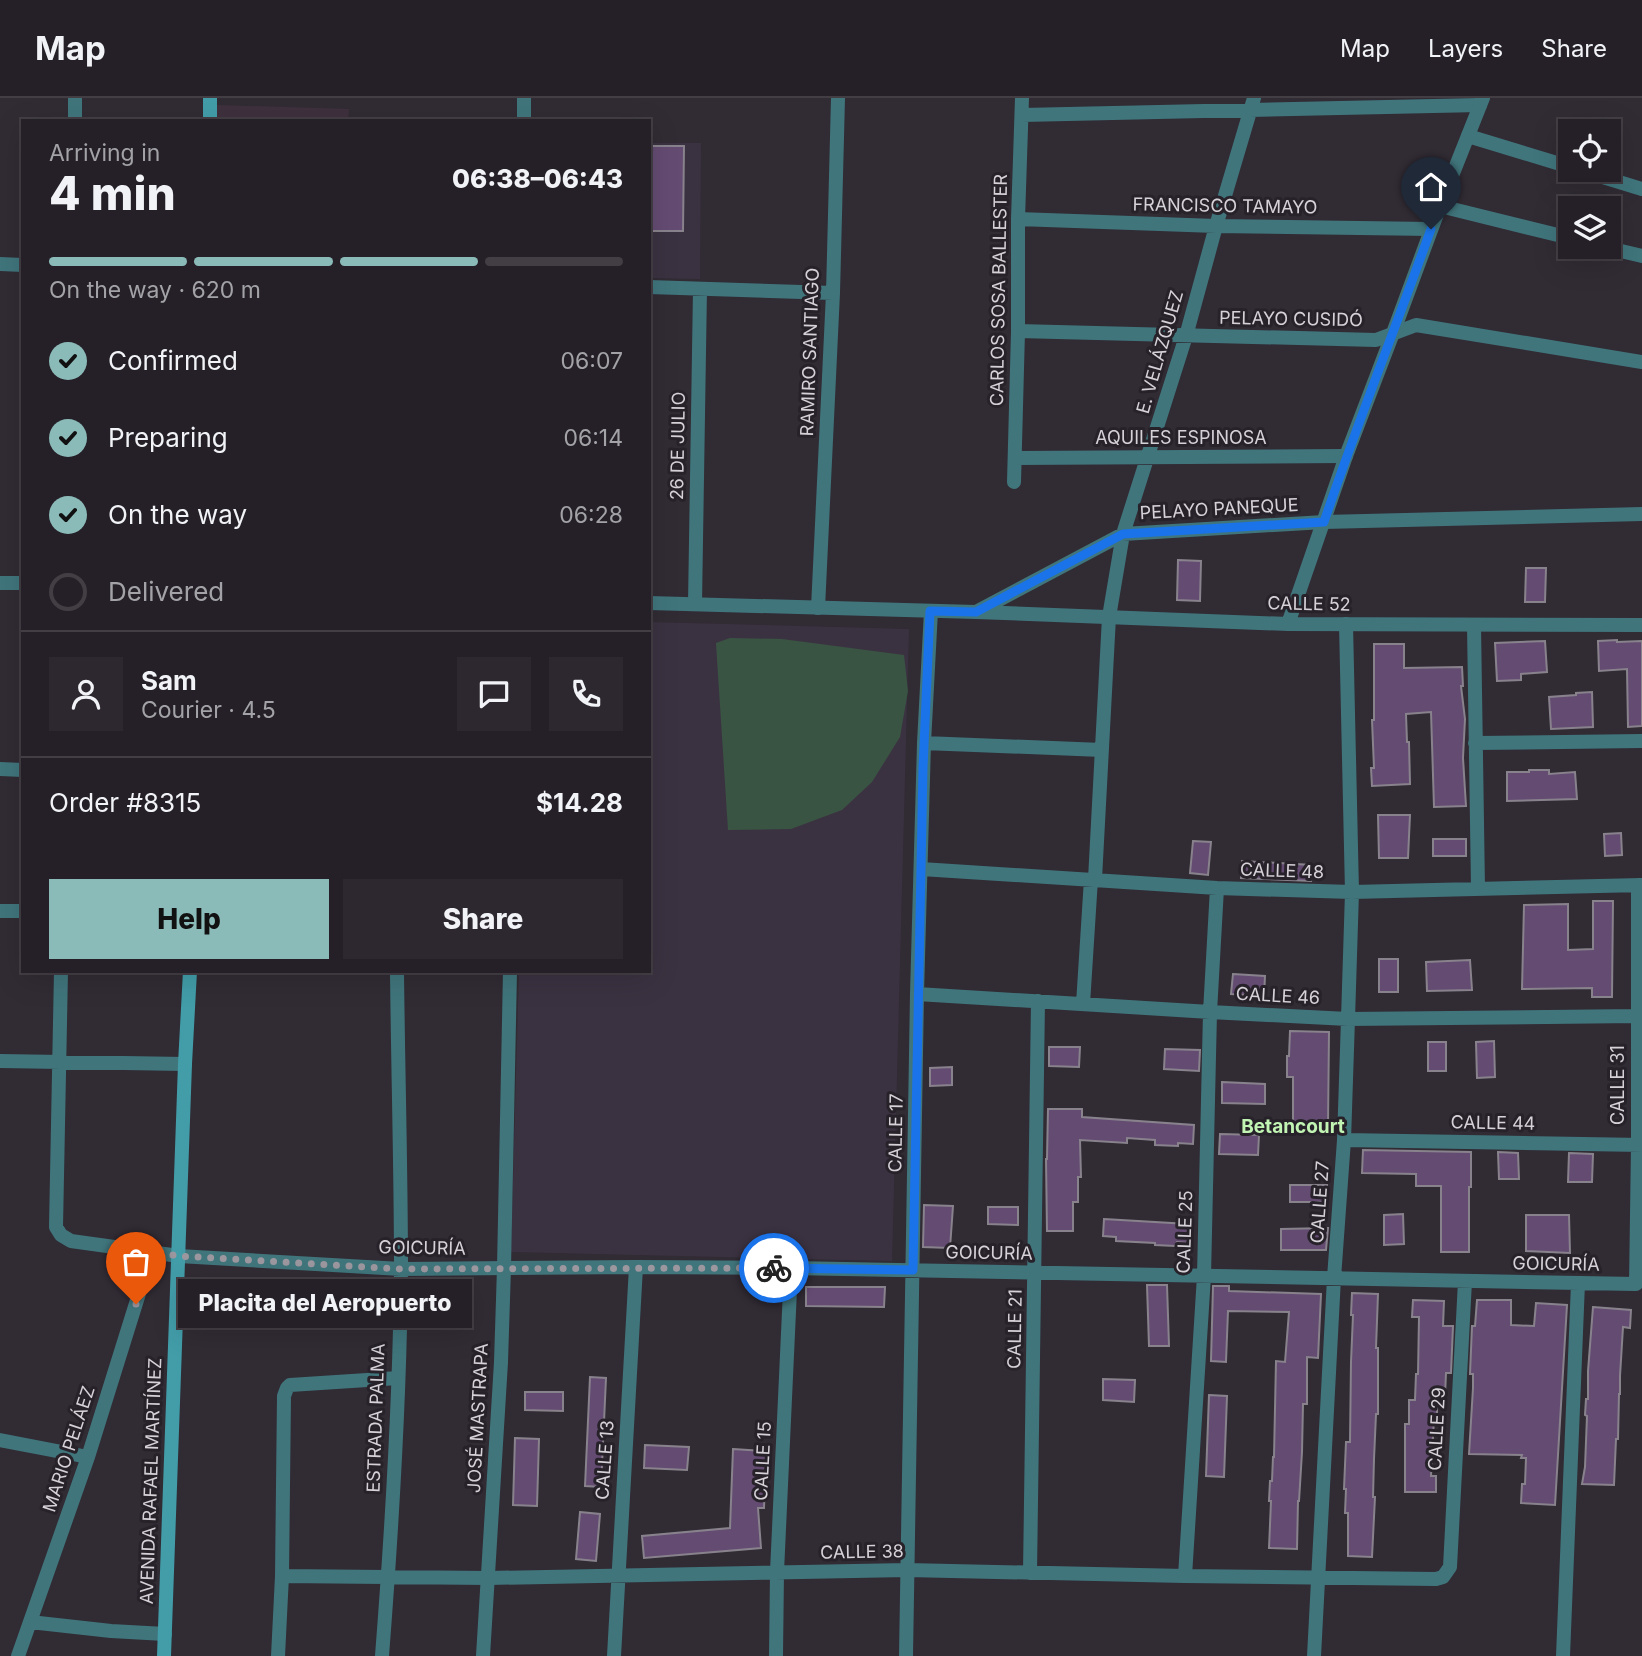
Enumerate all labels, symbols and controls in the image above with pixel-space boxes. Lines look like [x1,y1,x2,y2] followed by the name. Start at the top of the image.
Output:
[35,28,106,68] text: Map
[1340,34,1390,63] text: Map
[1428,34,1503,63] text: Layers
[1541,34,1607,63] text: Share
[1558,119,1621,259] map controls
[1558,119,1621,182] button: locate
[49,139,160,167] text: Arriving in
[1401,157,1461,229] pin
[452,163,623,194] text: 06:38–06:43
[49,165,176,221] text: 4 min
[1412,168,1450,206] icon: home
[986,173,1011,406] street label: CARLOS SOSA BALLESTER
[1132,193,1318,218] street label: FRANCISCO TAMAYO
[1558,196,1621,259] button: layers
[796,267,823,437] street label: RAMIRO SANTIAGO
[49,276,261,304] text: On the way · 620 m
[1131,288,1187,416] street label: E. VELÁZQUEZ
[1219,306,1363,330] street label: PELAYO CUSIDÓ
[49,342,87,380] icon: check
[108,345,238,376] text: Confirmed
[561,347,623,375] text: 06:07
[666,392,689,500] street label: 26 DE JULIO
[49,419,87,457] icon: check
[108,422,228,453] text: Preparing
[563,424,623,452] text: 06:14
[1095,427,1267,448] street label: AQUILES ESPINOSA
[1139,494,1299,523] street label: PELAYO PANEQUE
[49,496,87,534] icon: check
[108,499,247,530] text: On the way
[559,501,623,529] text: 06:28
[108,576,224,607] text: Delivered
[1267,592,1351,615] street label: CALLE 52
[49,657,123,731] button: person
[457,657,531,731] button: chat
[549,657,623,731] button: phone
[141,665,197,696] text: Sam
[141,696,276,724] text: Courier · 4.5
[49,787,201,818] text: Order #8315
[536,787,623,818] text: $14.28
[1240,859,1324,882] street label: CALLE 48
[49,879,329,959] button: Help
[343,879,623,959] button: Share
[1235,983,1321,1008] street label: CALLE 46
[1607,1045,1628,1125] street label: CALLE 31
[884,1093,907,1173] street label: CALLE 17
[1450,1111,1536,1134] street label: CALLE 44
[1241,1115,1345,1138] district label: Betancourt
[1306,1160,1333,1244] street label: CALLE 27
[1173,1190,1196,1274] street label: CALLE 25
[106,1232,166,1304] pin
[739,1233,809,1303] courier
[378,1235,466,1259] street label: GOICURÍA
[945,1240,1033,1264] street label: GOICURÍA
[117,1243,155,1281] icon: bag
[755,1249,793,1287] icon: bike
[1512,1251,1600,1275] street label: GOICURÍA
[178,1280,472,1328] callout: Placita del Aeropuerto
[199,1289,451,1317] text: Placita del Aeropuerto
[1003,1289,1026,1369] street label: CALLE 21
[362,1343,389,1493] street label: ESTRADA PALMA
[462,1343,492,1493] street label: JOSÉ MASTRAPA
[135,1357,165,1605] street label: AVENIDA RAFAEL MARTÍNEZ
[37,1383,99,1514] street label: MARIO PELÁEZ
[1424,1387,1449,1471] street label: CALLE 29
[591,1419,618,1501] street label: CALLE 13
[750,1421,775,1501] street label: CALLE 15
[820,1540,904,1563] street label: CALLE 38

